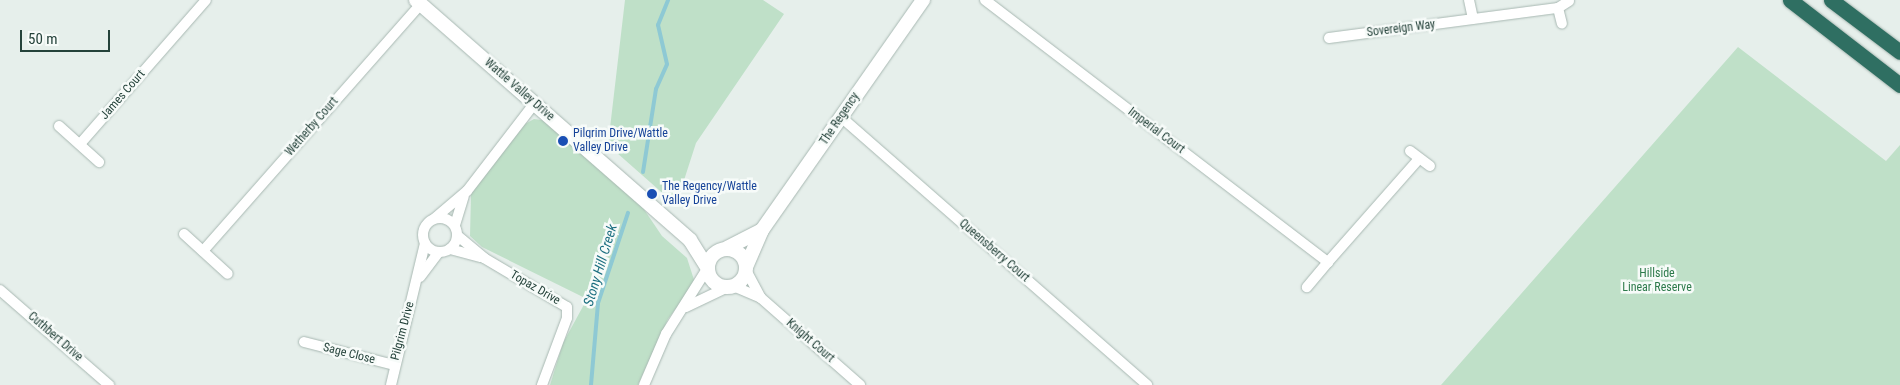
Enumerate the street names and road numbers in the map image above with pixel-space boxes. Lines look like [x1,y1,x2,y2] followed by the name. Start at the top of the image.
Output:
[1366,18,1436,40] street label: Sovereign Way
[481,56,557,124] street label: Wattle Valley Drive
[98,67,148,123] street label: James Court
[817,90,863,148] street label: The Regency
[283,95,341,159] street label: Wetherby Court
[1125,105,1187,157] street label: Imperial Court
[956,217,1032,285] street label: Queensberry Court
[507,268,563,308] street label: Topaz Drive
[388,300,418,362] street label: Pilgrim Drive
[25,309,85,365] street label: Cuthbert Drive
[783,316,837,366] street label: Knight Court
[322,341,376,367] street label: Sage Close

